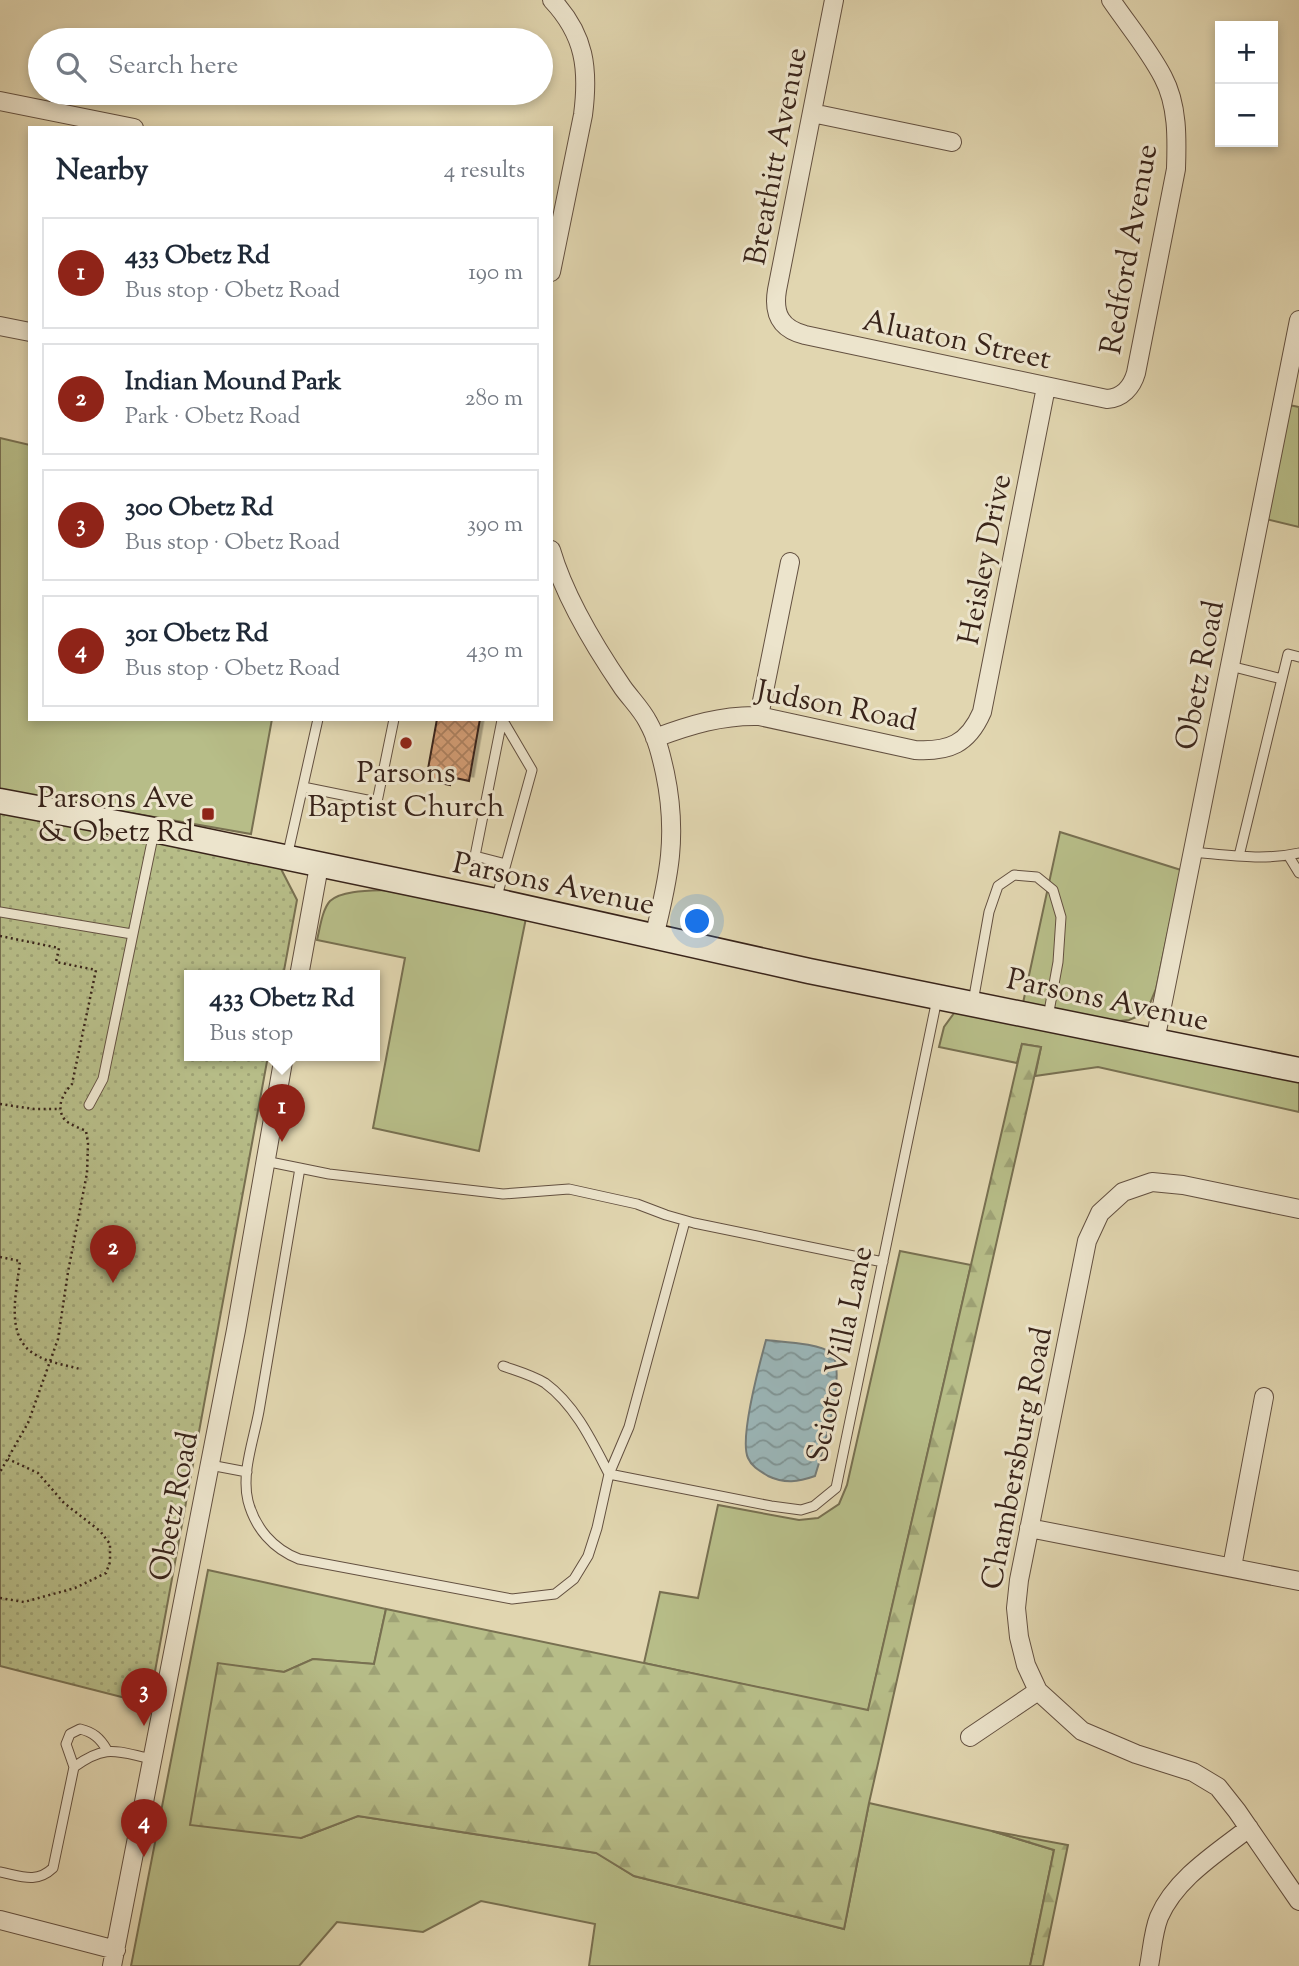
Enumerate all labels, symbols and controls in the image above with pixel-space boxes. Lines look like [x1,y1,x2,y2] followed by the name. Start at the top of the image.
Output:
[1215,21,1278,147] map controls
[1215,21,1278,84] button: +
[28,28,553,105] search box
[735,44,820,269] street label: Breathitt Avenue
[52,48,90,86] icon: search
[108,48,238,85] text: Search here
[1215,84,1278,147] button: −
[1091,141,1170,358] street label: Redford Avenue
[56,150,148,193] text: Nearby
[444,155,525,188] text: 4 results
[125,238,270,275] text: 433 Obetz Rd
[77,257,85,290] text: 1
[468,257,523,290] text: 190 m
[125,275,340,308] text: Bus stop · Obetz Road
[858,301,1055,382] street label: Aluaton Street
[125,364,341,401] text: Indian Mound Park
[76,383,86,416] text: 2
[465,383,523,416] text: 280 m
[125,401,301,434] text: Park · Obetz Road
[949,470,1024,649] street label: Heisley Drive
[125,490,274,527] text: 300 Obetz Rd
[76,509,86,542] text: 3
[467,509,523,542] text: 390 m
[125,527,340,560] text: Bus stop · Obetz Road
[1166,597,1237,754] street label: Obetz Road
[125,616,268,653] text: 301 Obetz Rd
[75,635,87,668] text: 4
[466,635,523,668] text: 430 m
[125,653,340,686] text: Bus stop · Obetz Road
[751,670,921,744] street label: Judson Road
[398,735,414,751] marker: Parsons Baptist Church
[307,753,505,830] place label: Parsons Baptist Church
[37,778,194,855] place label: Parsons Ave & Obetz Rd
[200,806,216,822] marker: Parsons Ave & Obetz Rd
[449,843,658,928] street label: Parsons Avenue
[680,904,714,938] your location
[1003,959,1212,1044] street label: Parsons Avenue
[184,970,380,1061] popup
[210,981,354,1018] text: 433 Obetz Rd
[210,1018,293,1051] text: Bus stop
[259,1084,305,1142] pin: 1
[90,1225,136,1283] pin: 2
[798,1242,885,1467] street label: Scioto Villa Lane
[972,1323,1065,1593] street label: Chambersburg Road
[140,1428,211,1585] street label: Obetz Road
[121,1668,167,1726] pin: 3
[121,1799,167,1857] pin: 4

